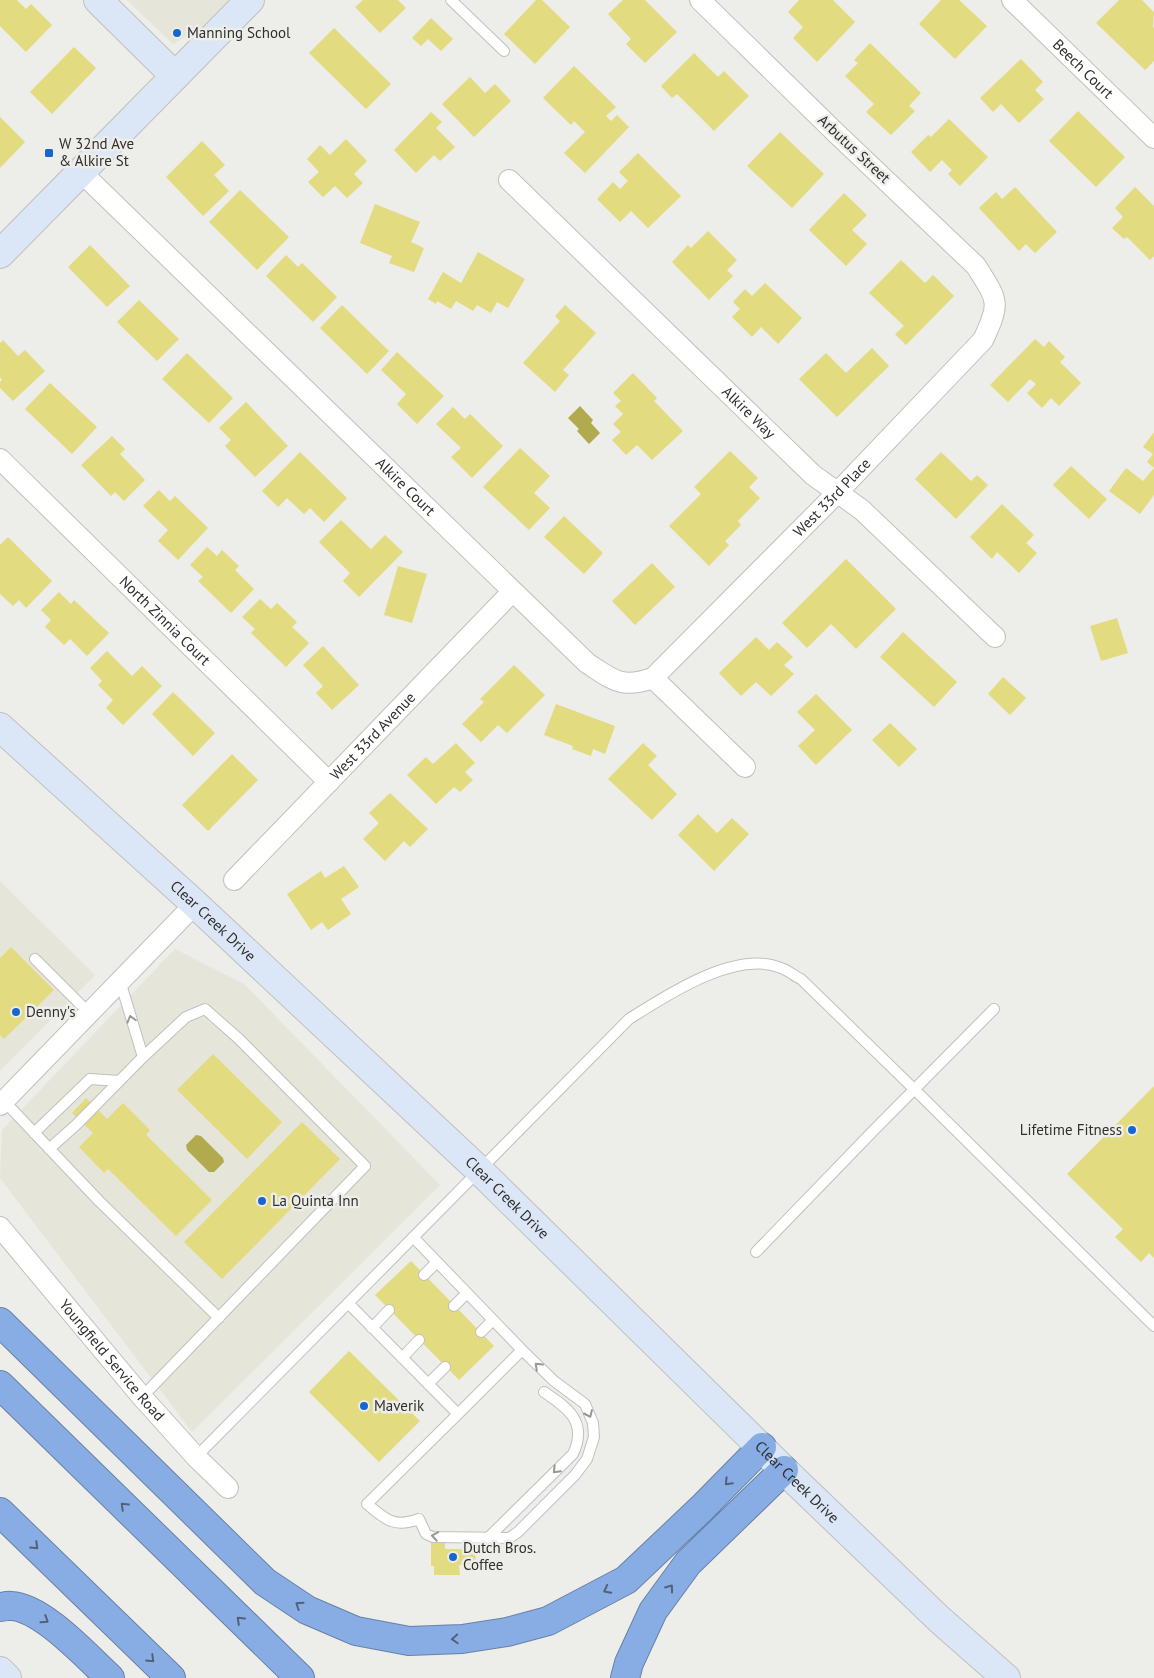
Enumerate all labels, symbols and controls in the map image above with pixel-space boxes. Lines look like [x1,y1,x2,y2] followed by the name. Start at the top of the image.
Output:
[187,23,291,42] place label: Manning School
[171,27,183,39] marker: Manning School
[1049,35,1118,102] street label: Beech Court
[814,110,894,187] street label: Arbutus Street
[59,134,134,170] place label: W 32nd Ave & Alkire St
[43,147,55,159] marker: W 32nd Ave & Alkire St
[718,382,780,442] street label: Alkire Way
[372,453,440,520] street label: Alkire Court
[789,454,874,541] street label: West 33rd Place
[116,572,215,669] street label: North Zinnia Court
[326,688,419,784] street label: West 33rd Avenue
[166,876,260,965] street label: Clear Creek Drive
[26,1002,76,1021] place label: Denny's
[10,1006,22,1018] marker: Denny's
[127,1016,137,1024] one-way arrow
[1020,1120,1122,1139] place label: Lifetime Fitness
[1126,1124,1138,1136] marker: Lifetime Fitness
[462,1152,553,1243] street label: Clear Creek Drive
[272,1191,359,1210] place label: La Quinta Inn
[256,1195,268,1207] marker: La Quinta Inn
[55,1295,169,1425] street label: Youngfield Service Road
[535,1363,544,1372] one-way arrow
[374,1396,425,1415] place label: Maverik
[358,1400,370,1412] marker: Maverik
[583,1409,594,1418] one-way arrow
[751,1437,843,1527] street label: Clear Creek Drive
[553,1464,562,1473] one-way arrow
[725,1476,734,1485] one-way arrow
[121,1503,130,1512] one-way arrow
[431,1531,439,1542] one-way arrow
[463,1538,536,1574] place label: Dutch Bros. Coffee
[29,1540,38,1549] one-way arrow
[447,1551,459,1563] marker: Dutch Bros. Coffee
[604,1584,613,1594] one-way arrow
[664,1584,673,1594] one-way arrow
[295,1602,305,1611] one-way arrow
[40,1614,49,1624] one-way arrow
[237,1616,246,1625] one-way arrow
[450,1633,458,1644] one-way arrow
[146,1653,155,1662] one-way arrow

